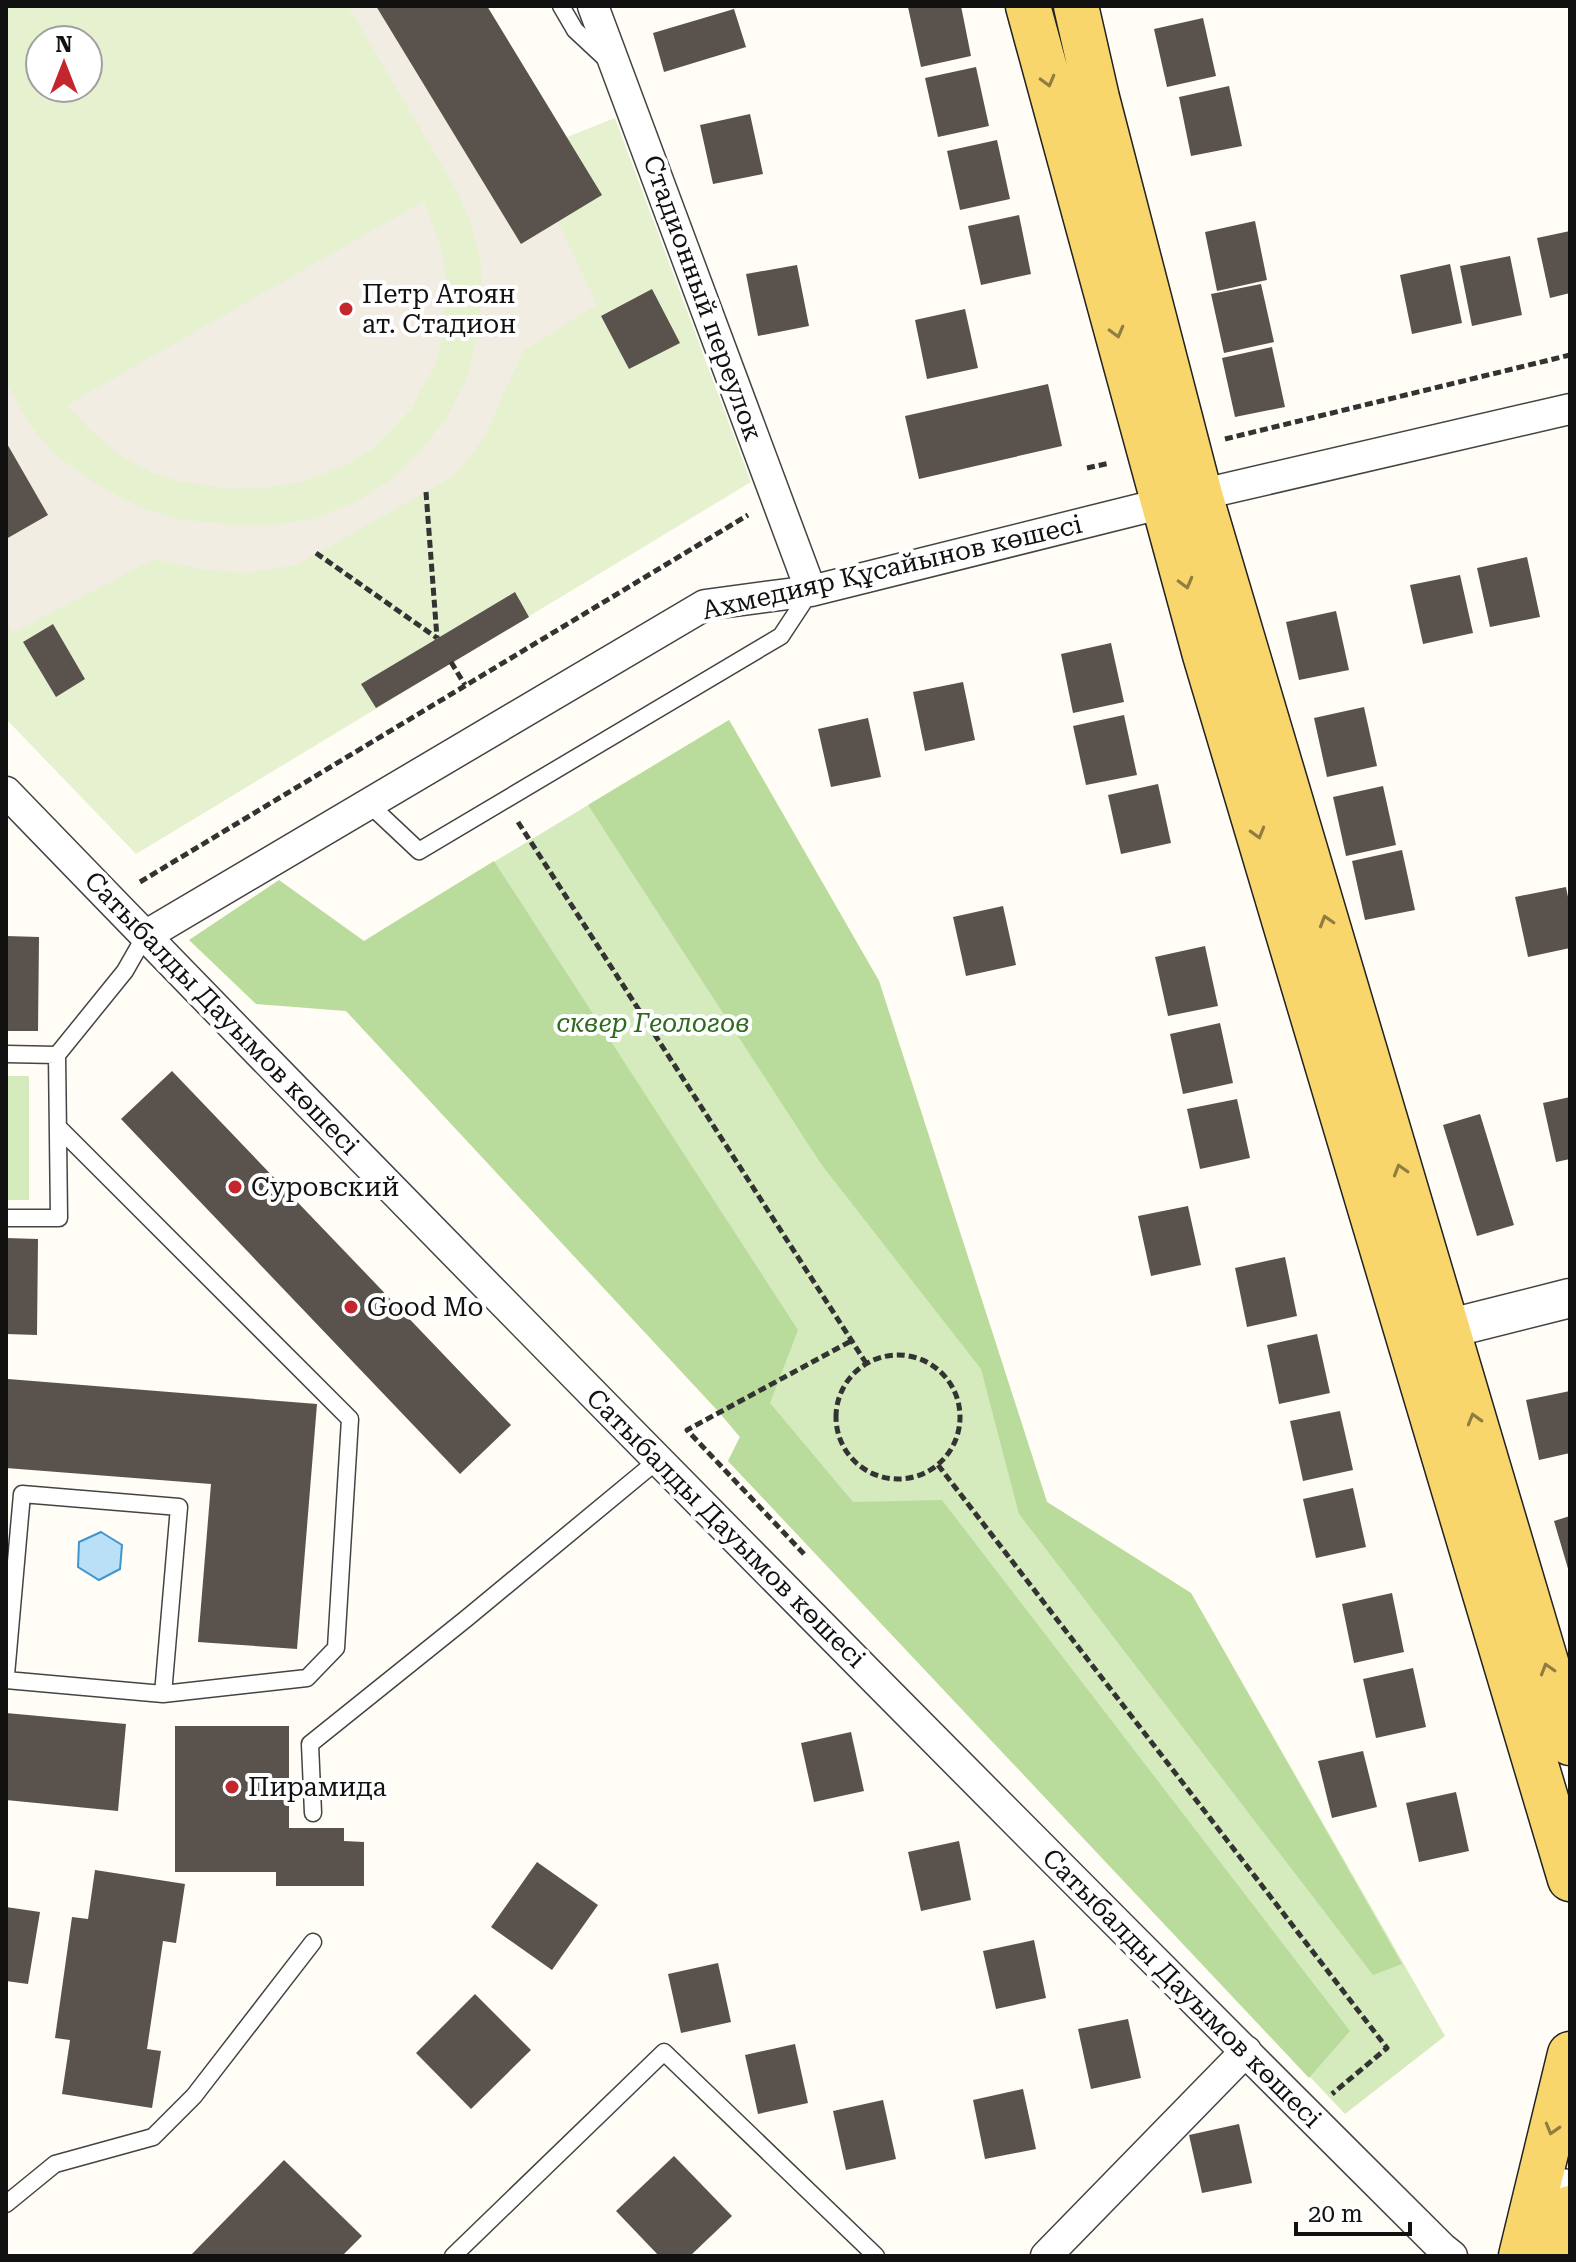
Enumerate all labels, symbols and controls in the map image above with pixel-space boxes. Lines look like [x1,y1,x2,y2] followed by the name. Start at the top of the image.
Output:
[24,24,104,104] north arrow
[56,32,73,57] text: N
[1039,74,1056,88] one-way arrow
[637,151,769,445] street label: Стадионный переулок
[362,279,516,339] place label: Петр Атоян ат. Стадион
[337,300,355,318] marker: Петр Атоян ат. Стадион
[1108,325,1124,339] one-way arrow
[699,509,1085,625] street label: Ахмедияр Құсайынов көшесі
[1176,575,1193,589] one-way arrow
[1249,825,1265,839] one-way arrow
[79,865,365,1161] street label: Сатыбалды Дауымов көшесі
[1319,914,1335,928] one-way arrow
[556,1008,750,1038] park label: сквер Геологов
[1393,1164,1409,1178] one-way arrow
[251,1172,399,1202] place label: Суровский
[226,1178,244,1196] marker: Суровский
[367,1292,483,1322] place label: Good Mo
[342,1298,360,1316] marker: Good Mo
[581,1383,871,1673] street label: Сатыбалды Дауымов көшесі
[1467,1413,1483,1427] one-way arrow
[1540,1662,1556,1676] one-way arrow
[248,1772,387,1802] place label: Пирамида
[223,1778,241,1796] marker: Пирамида
[1037,1843,1327,2133] street label: Сатыбалды Дауымов көшесі
[1545,2122,1561,2136] one-way arrow
[1296,2186,1410,2236] scale bar
[1308,2200,1363,2228] text: 20 m

